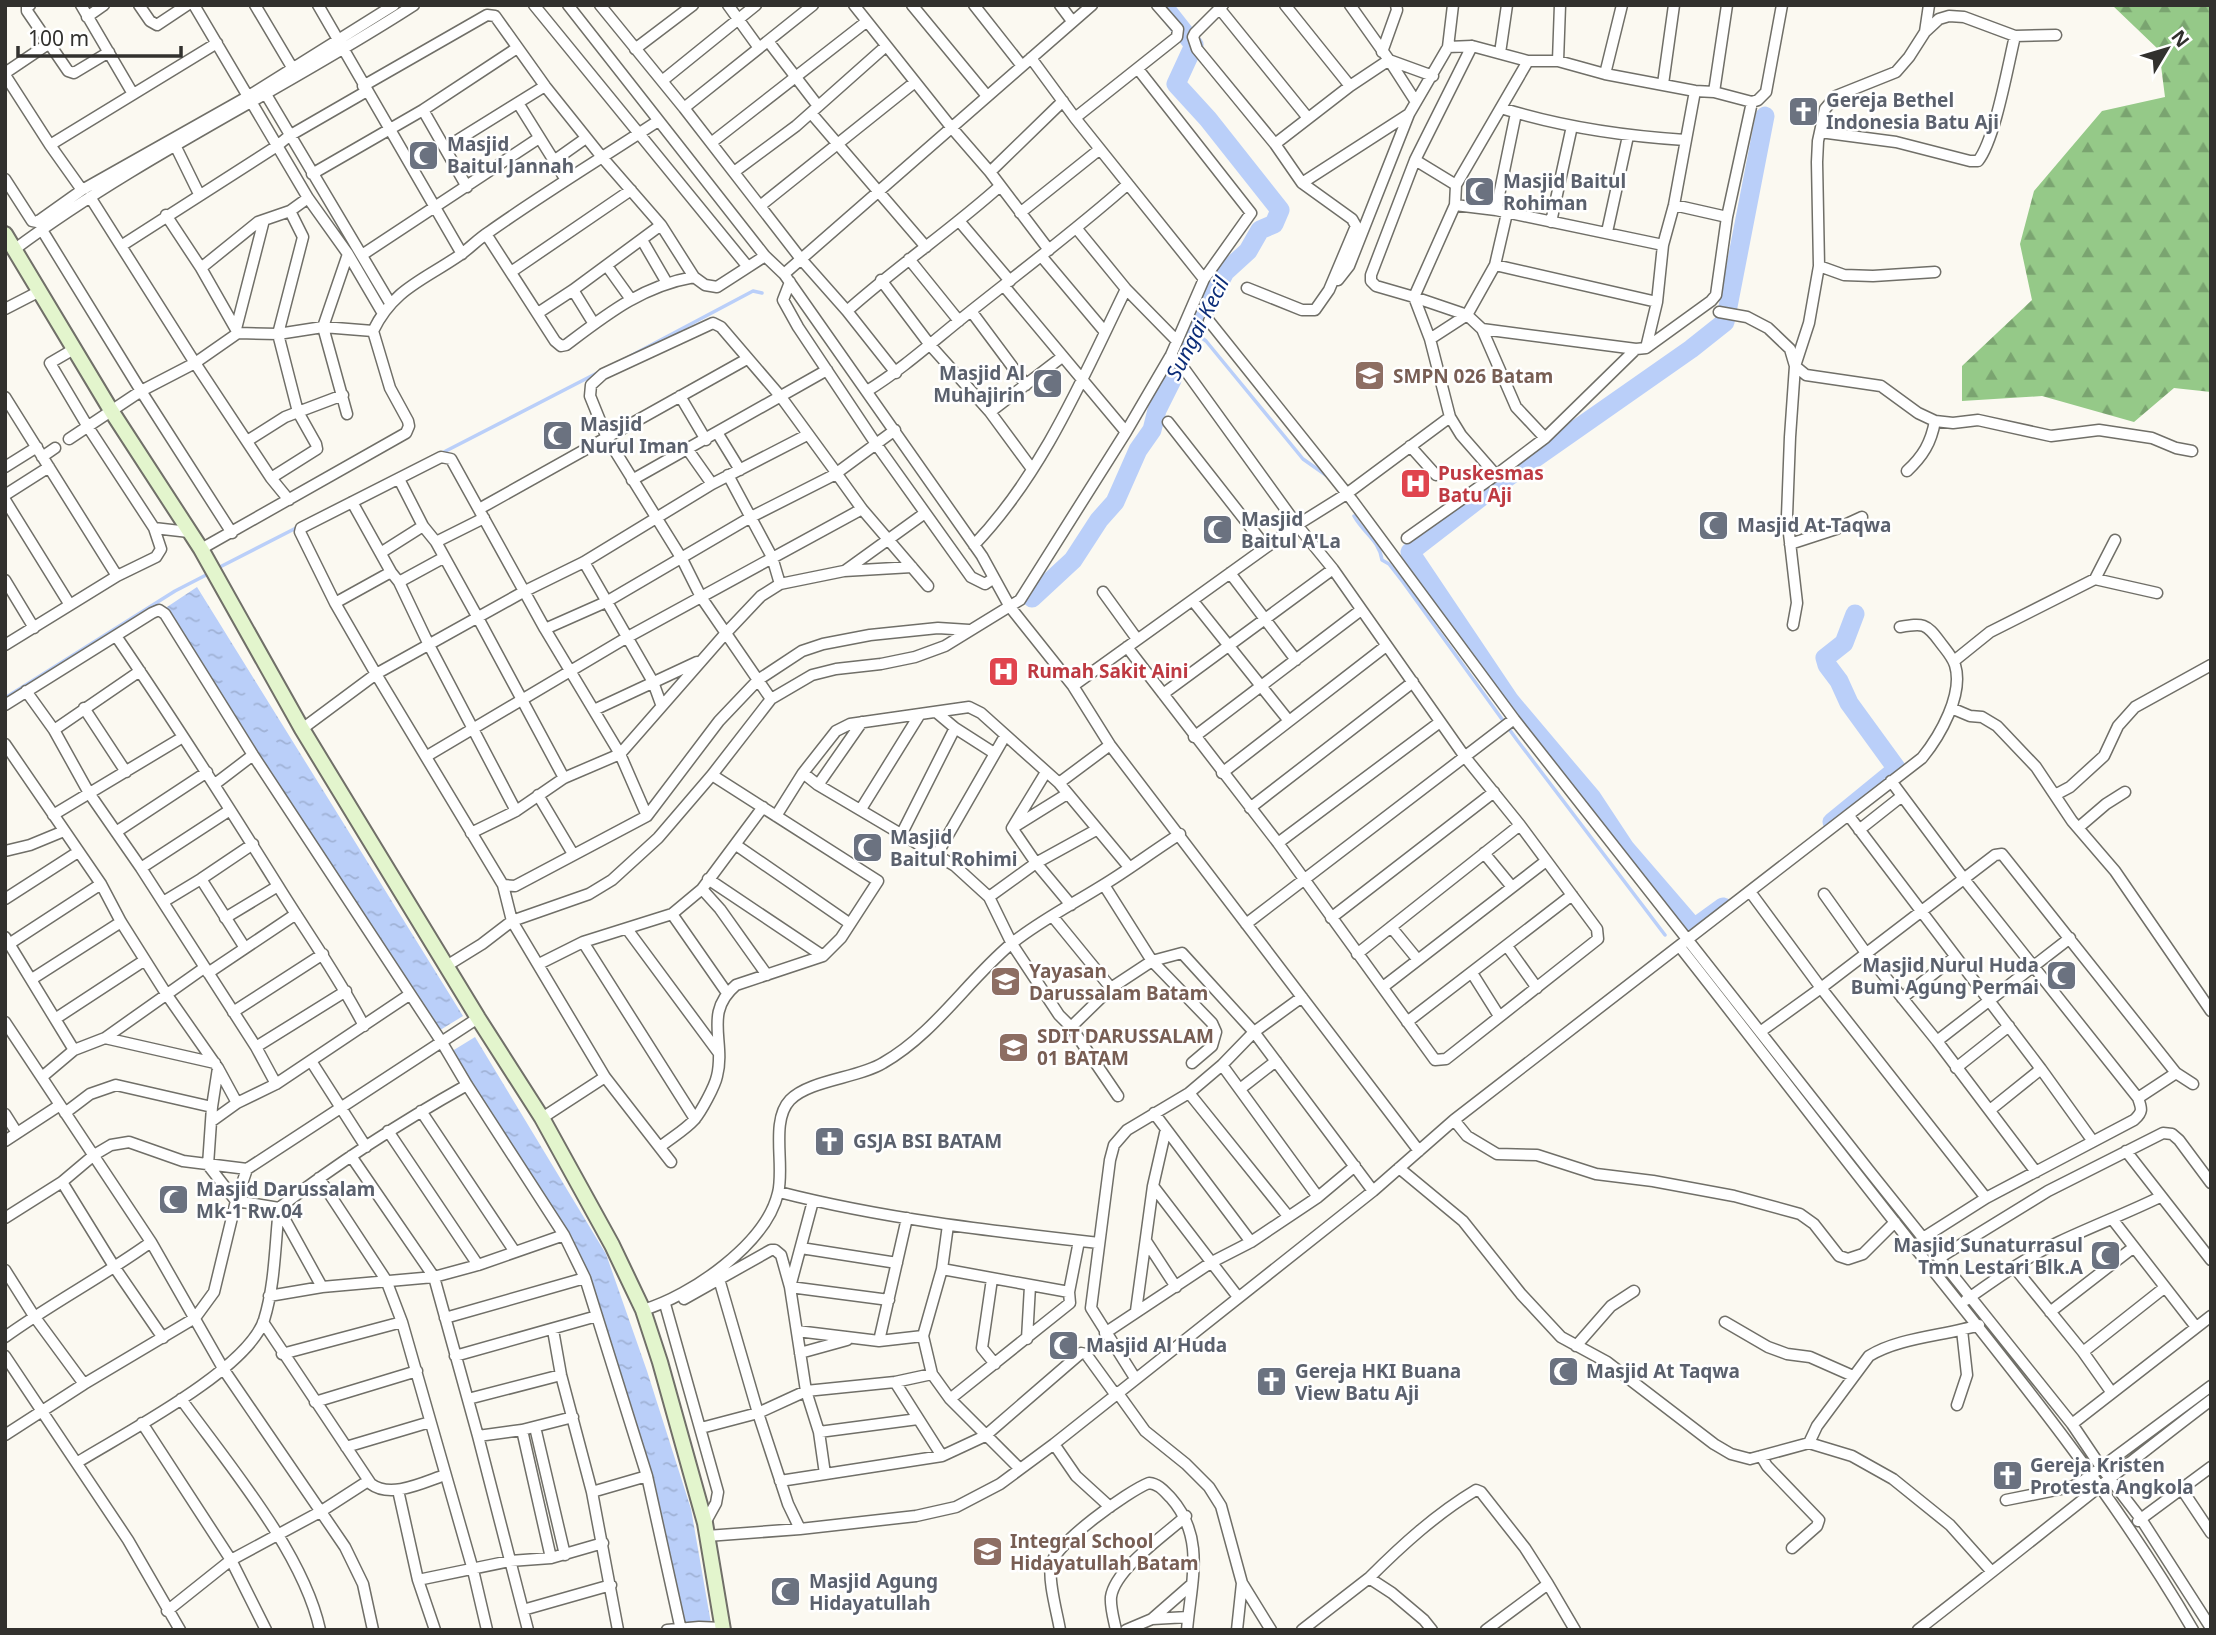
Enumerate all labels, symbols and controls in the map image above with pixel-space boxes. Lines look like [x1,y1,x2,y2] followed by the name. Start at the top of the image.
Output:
[18,14,180,58] scale bar
[2132,14,2202,84] north arrow
[28,24,89,52] text: 100 m
[2165,24,2195,53] text: N
[1826,87,1999,135] place label: Gereja Bethel Indonesia Batu Aji
[1786,94,1820,128] church icon: Gereja Bethel Indonesia Batu Aji
[447,131,574,179] place label: Masjid Baitul Jannah
[407,138,441,172] mosque icon: Masjid Baitul Jannah
[1503,168,1626,216] place label: Masjid Baitul Rohiman
[1463,175,1497,209] mosque icon: Masjid Baitul Rohiman
[1159,271,1235,384] water label: Sungai Kecil
[1353,359,1387,393] school or university icon: SMPN 026 Batam
[933,360,1025,408] place label: Masjid Al Muhajirin
[1393,363,1553,389] place label: SMPN 026 Batam
[1031,367,1065,401] mosque icon: Masjid Al Muhajirin
[580,411,689,459] place label: Masjid Nurul Iman
[540,418,574,452] mosque icon: Masjid Nurul Iman
[1438,460,1544,508] place label: Puskesmas Batu Aji
[1398,467,1432,501] hospital icon: Puskesmas Batu Aji
[1241,506,1341,554] place label: Masjid Baitul A'La
[1697,508,1731,542] mosque icon: Masjid At-Taqwa
[1737,512,1891,538] place label: Masjid At-Taqwa
[1201,513,1235,547] mosque icon: Masjid Baitul A'La
[987,654,1021,688] hospital icon: Rumah Sakit Aini
[1027,658,1188,684] place label: Rumah Sakit Aini
[890,824,1017,872] place label: Masjid Baitul Rohimi
[850,831,884,865] mosque icon: Masjid Baitul Rohimi
[1851,952,2039,1000] place label: Masjid Nurul Huda Bumi Agung Permai
[1029,958,1208,1006] place label: Yayasan Darussalam Batam
[2045,959,2079,993] mosque icon: Masjid Nurul Huda Bumi Agung Permai
[989,965,1023,999] school or university icon: Yayasan Darussalam Batam
[1037,1023,1214,1071] place label: SDIT DARUSSALAM 01 BATAM
[997,1030,1031,1064] school or university icon: SDIT DARUSSALAM 01 BATAM
[813,1124,847,1158] church icon: GSJA BSI BATAM
[853,1128,1002,1154] place label: GSJA BSI BATAM
[196,1176,375,1224] place label: Masjid Darussalam Mk-1 Rw.04
[156,1183,190,1217] mosque icon: Masjid Darussalam Mk-1 Rw.04
[1893,1232,2084,1280] place label: Masjid Sunaturrasul Tmn Lestari Blk.A
[2089,1239,2123,1273] mosque icon: Masjid Sunaturrasul Tmn Lestari Blk.A
[1046,1328,1080,1362] mosque icon: Masjid Al Huda
[1086,1332,1227,1358] place label: Masjid Al Huda
[1546,1354,1580,1388] mosque icon: Masjid At Taqwa
[1295,1358,1461,1406] place label: Gereja HKI Buana View Batu Aji
[1586,1358,1740,1384] place label: Masjid At Taqwa
[1255,1365,1289,1399] church icon: Gereja HKI Buana View Batu Aji
[2030,1452,2194,1500] place label: Gereja Kristen Protesta Angkola
[1990,1459,2024,1493] church icon: Gereja Kristen Protesta Angkola
[1010,1528,1199,1576] place label: Integral School Hidayatullah Batam
[970,1535,1004,1569] school or university icon: Integral School Hidayatullah Batam
[809,1568,938,1616] place label: Masjid Agung Hidayatullah
[769,1575,803,1609] mosque icon: Masjid Agung Hidayatullah

